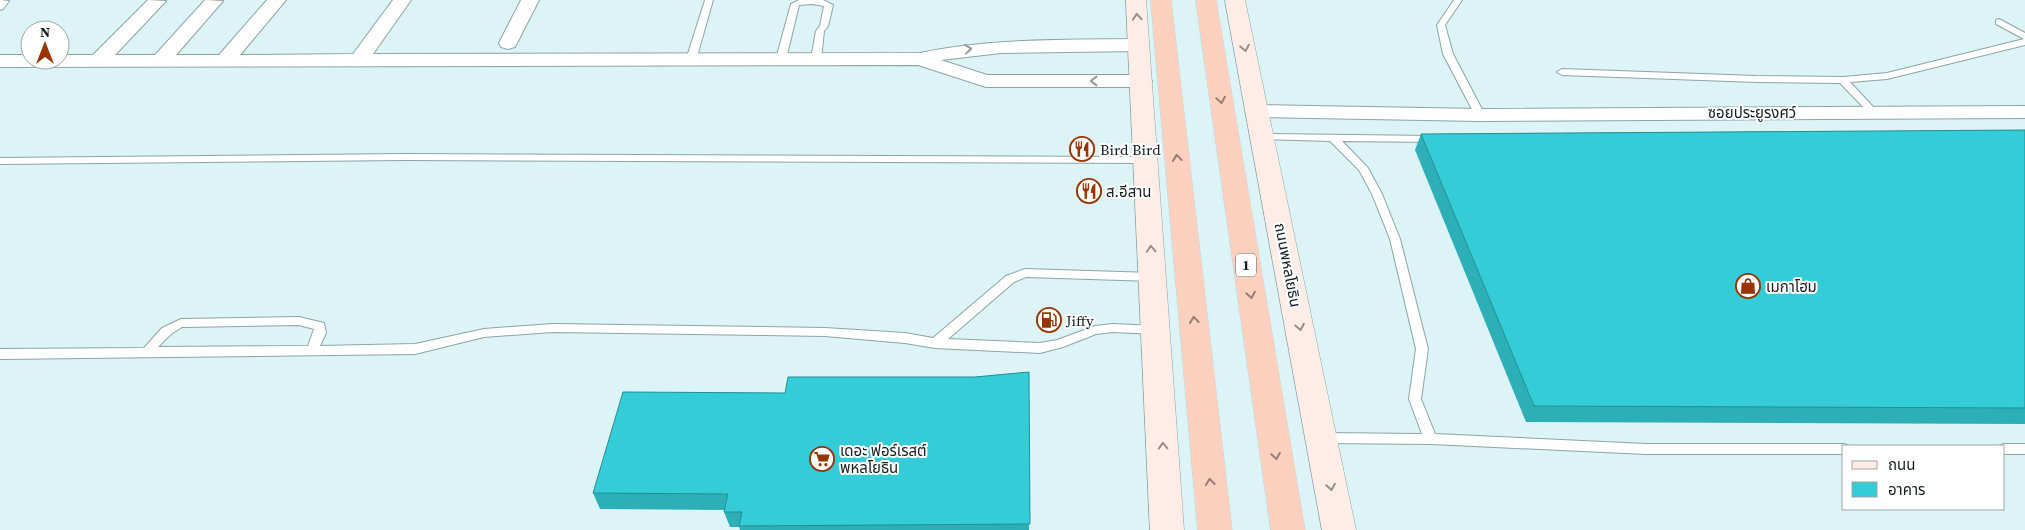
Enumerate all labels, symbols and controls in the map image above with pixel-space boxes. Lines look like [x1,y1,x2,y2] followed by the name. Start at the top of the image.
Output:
[1132,13,1143,21] one-way arrow
[20,20,70,70] north arrow
[40,22,50,42] text: N
[1239,43,1249,52] one-way arrow
[964,44,972,55] one-way arrow
[1089,76,1097,86] one-way arrow
[1215,96,1226,104] one-way arrow
[1708,102,1796,123] street label: ซอยประยูรงศว์
[1069,136,1095,162] restaurant icon: Bird Bird
[1100,139,1161,160] place label: Bird Bird
[1172,154,1183,162] one-way arrow
[1076,178,1102,204] restaurant icon: ส.อีสาน
[1106,181,1152,202] place label: ส.อีสาน
[1270,221,1306,309] street label: ถนนพหลโยธิน
[1146,245,1157,253] one-way arrow
[1236,254,1256,276] road number: 1
[1735,273,1761,299] shop icon: เมกาโฮม
[1766,276,1817,297] place label: เมกาโฮม
[1245,292,1256,300] one-way arrow
[1036,307,1062,333] fuel station icon: Jiffy
[1065,310,1094,331] place label: Jiffy
[1188,316,1199,324] one-way arrow
[1295,323,1305,332] one-way arrow
[840,440,927,478] place label: เดอะ ฟอร์เรสต์ พหลโยธิน
[1158,442,1168,450] one-way arrow
[1842,445,2005,510] legend
[809,446,835,472] supermarket icon: เดอะ ฟอร์เรสต์ พหลโยธิน
[1270,452,1281,460] one-way arrow
[1888,454,1915,475] text: ถนน
[1205,477,1216,485] one-way arrow
[1888,479,1925,500] text: อาคาร
[1325,483,1336,491] one-way arrow

